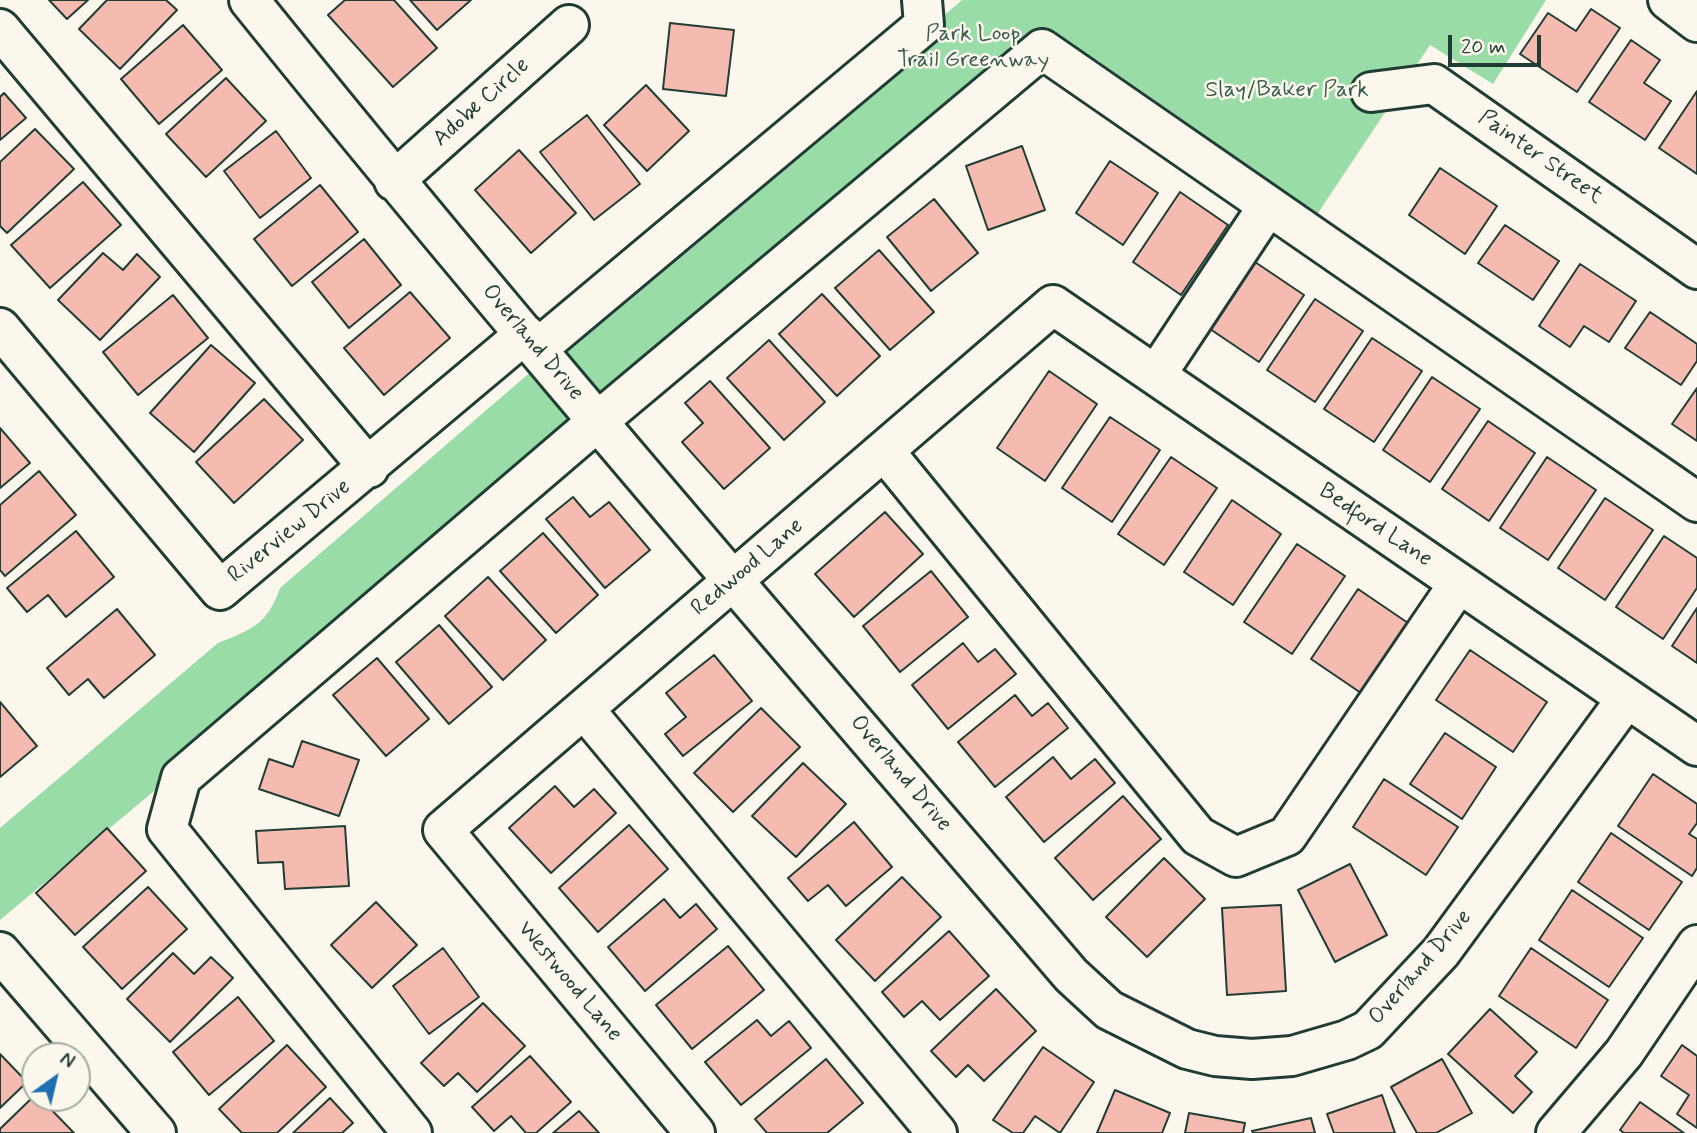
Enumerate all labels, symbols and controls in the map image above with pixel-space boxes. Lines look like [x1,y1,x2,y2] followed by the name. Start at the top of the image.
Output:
[897,21,1049,75] park label: Park Loop Trail Greenway
[1452,21,1545,65] scale bar
[1461,33,1506,61] text: 20 m
[428,53,536,153] street label: Adobe Circle
[1205,77,1369,105] park label: Slay/Baker Park
[1472,105,1608,211] street label: Painter Street
[475,279,589,407] street label: Overland Drive
[223,474,357,590] street label: Riverview Drive
[1313,478,1437,574] street label: Bedford Lane
[686,513,810,623] street label: Redwood Lane
[843,710,957,838] street label: Overland Drive
[1363,905,1479,1031] street label: Overland Drive
[511,916,627,1048] street label: Westwood Lane
[21,1042,91,1112] north arrow
[55,1047,79,1075] text: N

